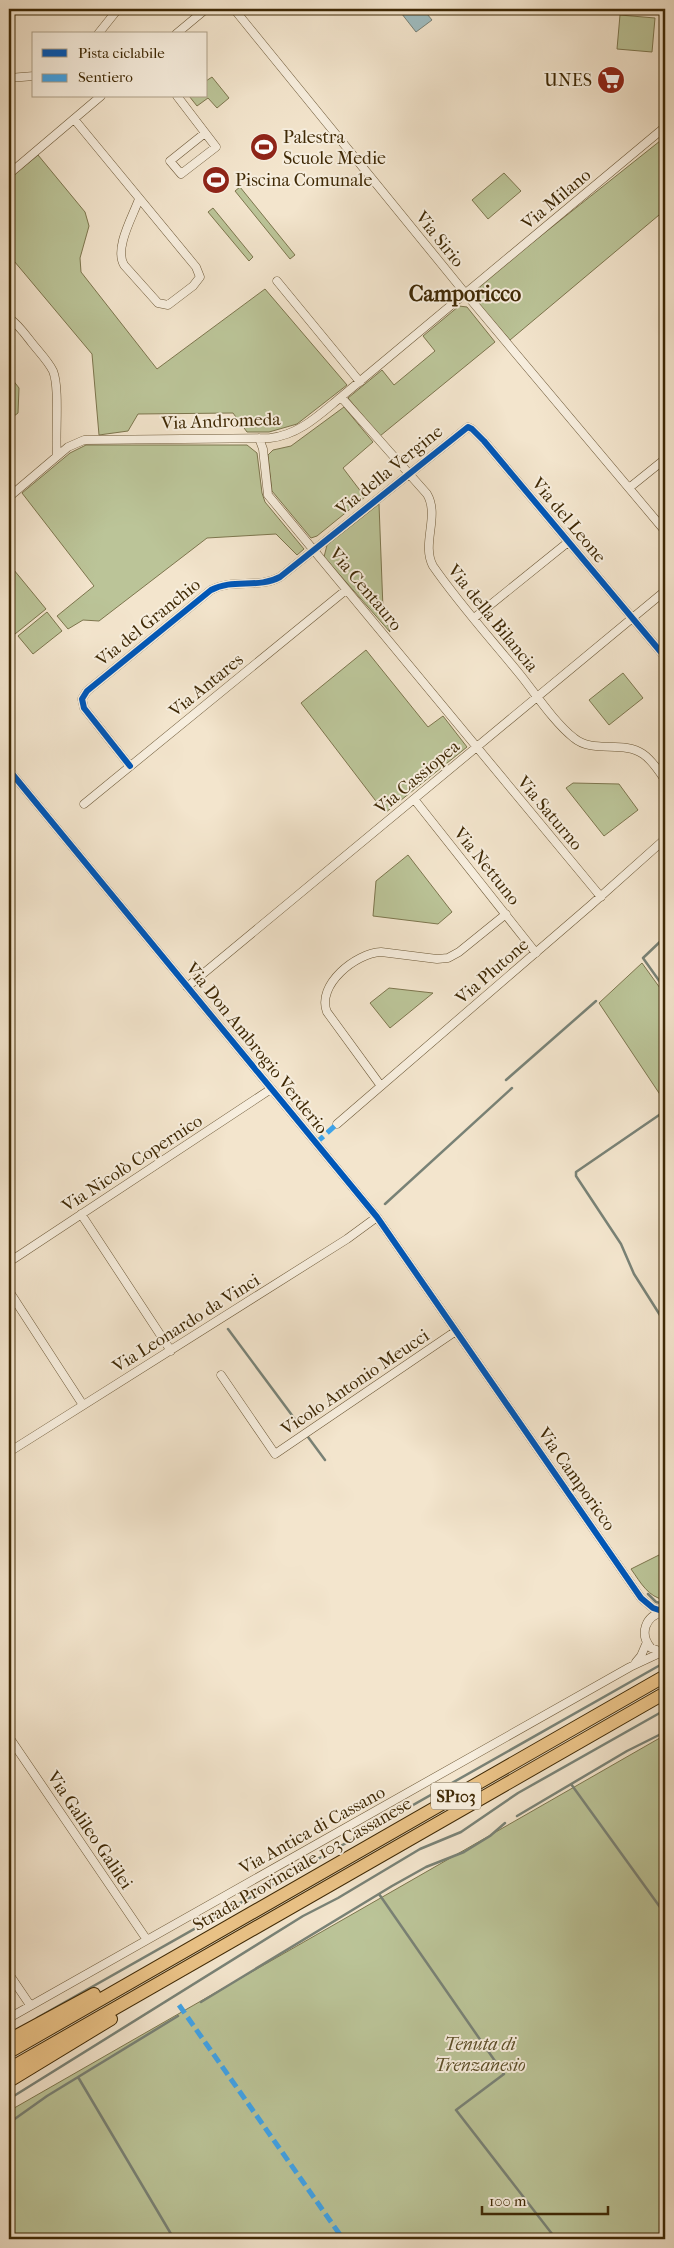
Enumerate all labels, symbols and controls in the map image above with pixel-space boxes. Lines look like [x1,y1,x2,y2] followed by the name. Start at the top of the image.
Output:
[32,32,208,98] legend
[78,44,165,62] text: Pista ciclabile
[596,65,626,95] supermarket icon: UNES
[78,68,133,86] text: Sentiero
[544,70,592,91] place label: UNES
[283,127,386,169] place label: Palestra Scuole Medie
[249,132,279,162] sports icon: Palestra Scuole Medie
[517,164,595,235] street label: Via Milano
[201,165,231,195] sports icon: Piscina Comunale
[235,170,372,191] place label: Piscina Comunale
[410,206,468,271] street label: Via Sirio
[409,281,521,307] district label: Camporicco
[160,409,282,434] street label: Via Andromeda
[331,421,447,521] street label: Via della Vergine
[526,473,610,567] street label: Via del Leone
[324,543,406,635] street label: Via Centauro
[442,560,543,677] street label: Via della Bilancia
[91,574,205,671] street label: Via del Granchio
[164,649,248,722] street label: Via Antares
[370,735,465,820] street label: Via Cassiopea
[512,771,587,855] street label: Via Saturno
[448,822,524,909] street label: Via Nettuno
[451,934,533,1009] street label: Via Plutone
[180,958,332,1138] street label: Via Don Ambrogio Verderio
[57,1110,206,1217] street label: Via Nicolò Copernico
[108,1269,264,1378] street label: Via Leonardo da Vinci
[276,1325,434,1440] street label: Vicolo Antonio Meucci
[533,1423,620,1535] street label: Via Camporicco
[42,1766,137,1894] street label: Via Galileo Galilei
[235,1782,389,1880] street label: Via Antica di Cassano
[431,1782,481,1810] road number: SP103
[189,1793,415,1936] street label: Strada Provinciale 103 Cassanese
[434,2034,526,2076] park label: Tenuta di Trenzanesio
[482,2183,608,2215] scale bar
[489,2192,527,2210] text: 100 m

